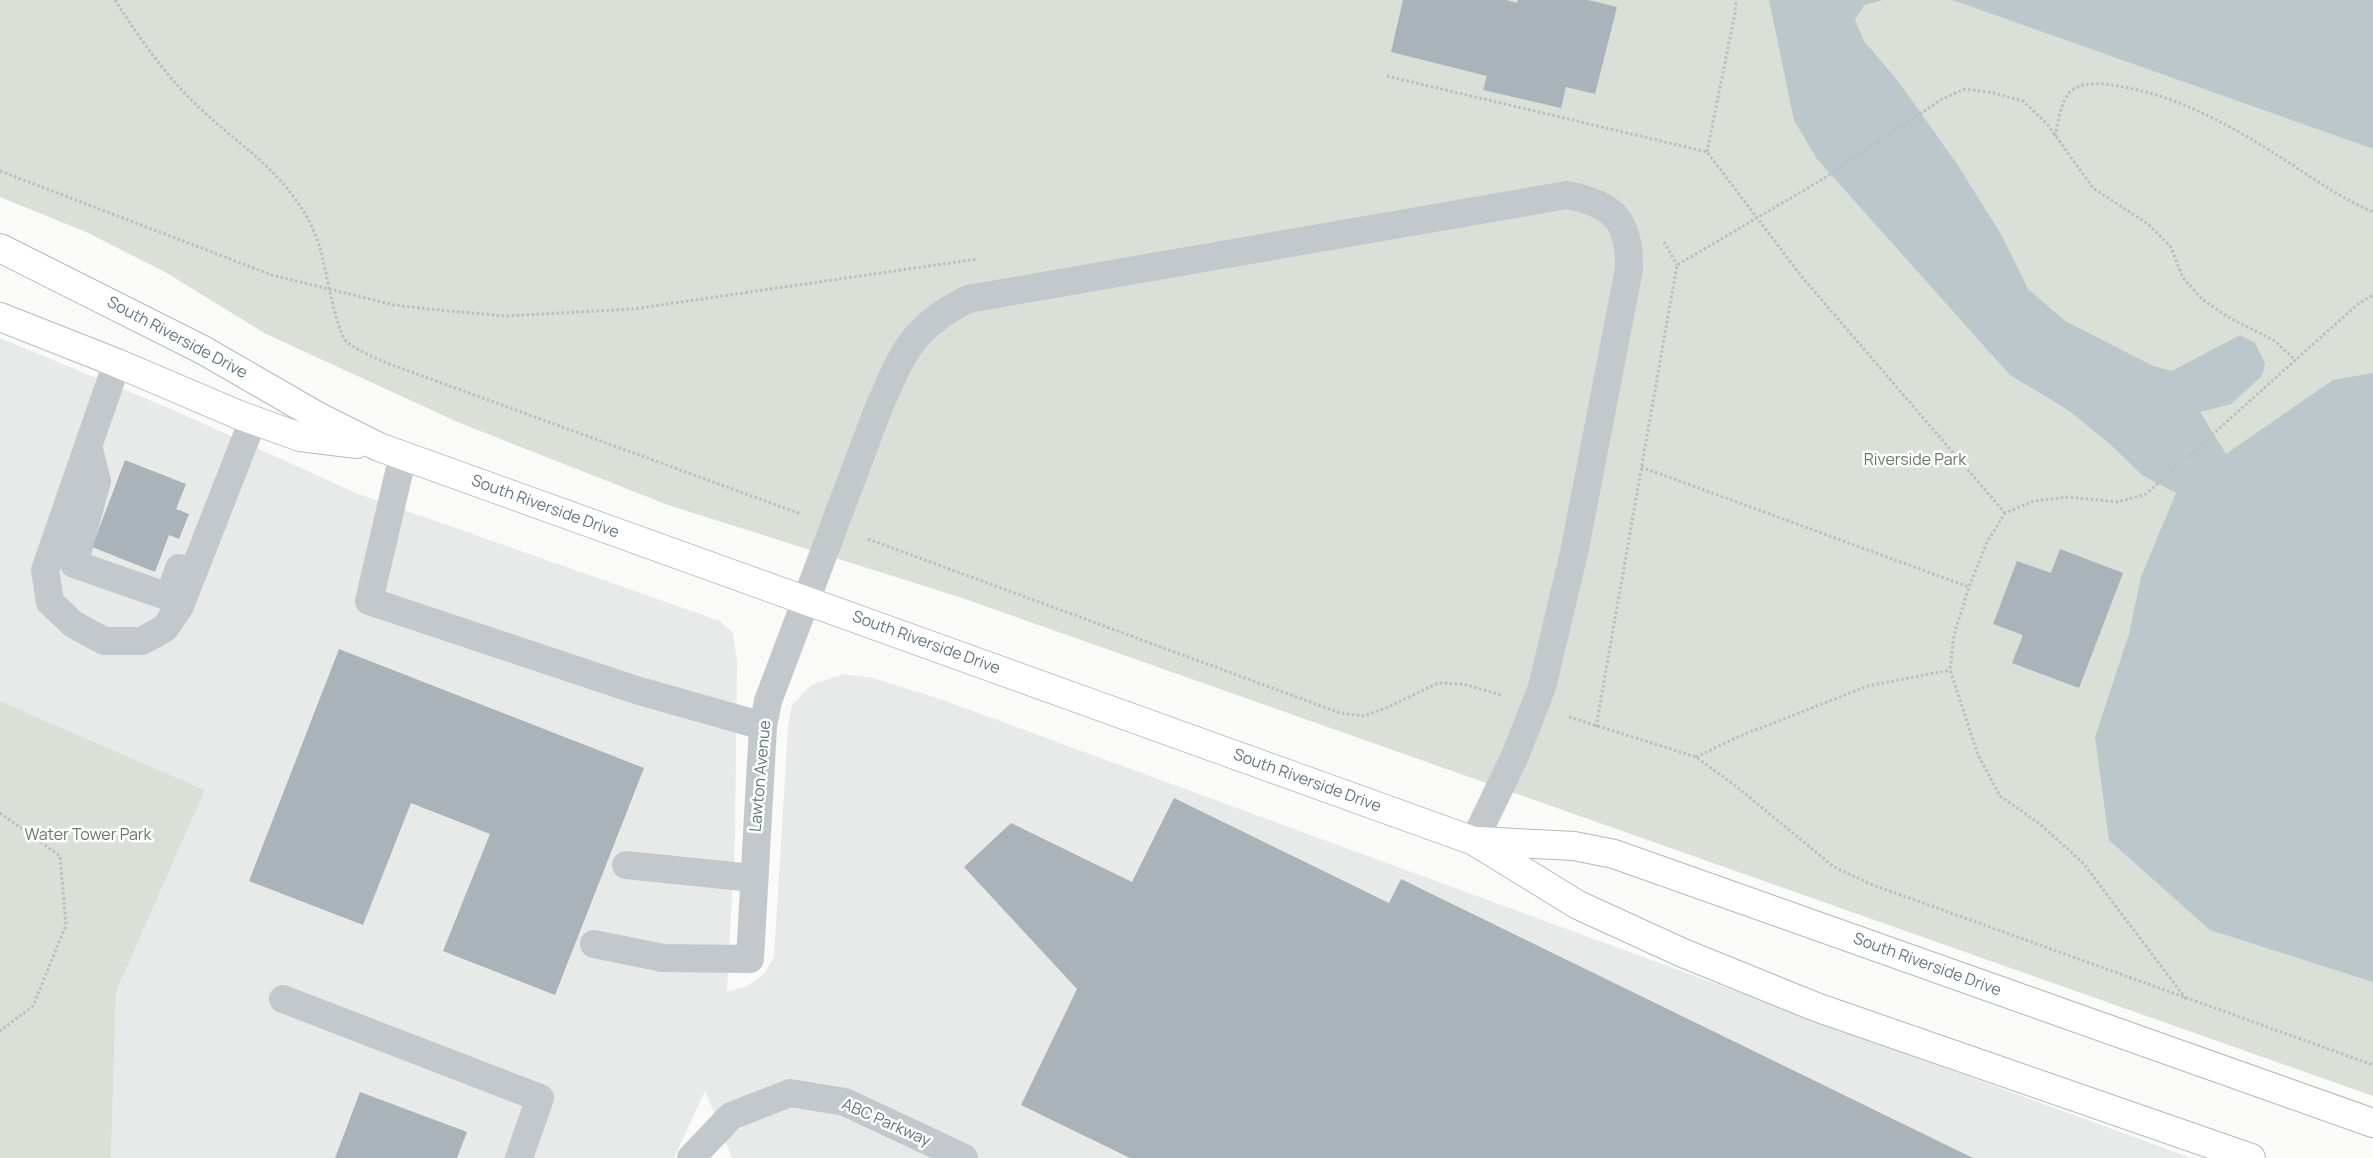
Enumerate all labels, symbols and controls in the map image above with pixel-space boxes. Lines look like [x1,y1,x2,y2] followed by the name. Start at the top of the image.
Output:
[104,293,250,383] street label: South Riverside Drive
[1864,451,1966,471] park label: Riverside Park
[468,471,622,543] street label: South Riverside Drive
[849,607,1003,679] street label: South Riverside Drive
[747,719,775,833] street label: Lawton Avenue
[1230,745,1384,817] street label: South Riverside Drive
[24,826,152,846] park label: Water Tower Park
[1850,929,2004,1001] street label: South Riverside Drive
[839,1095,933,1151] street label: ABC Parkway

